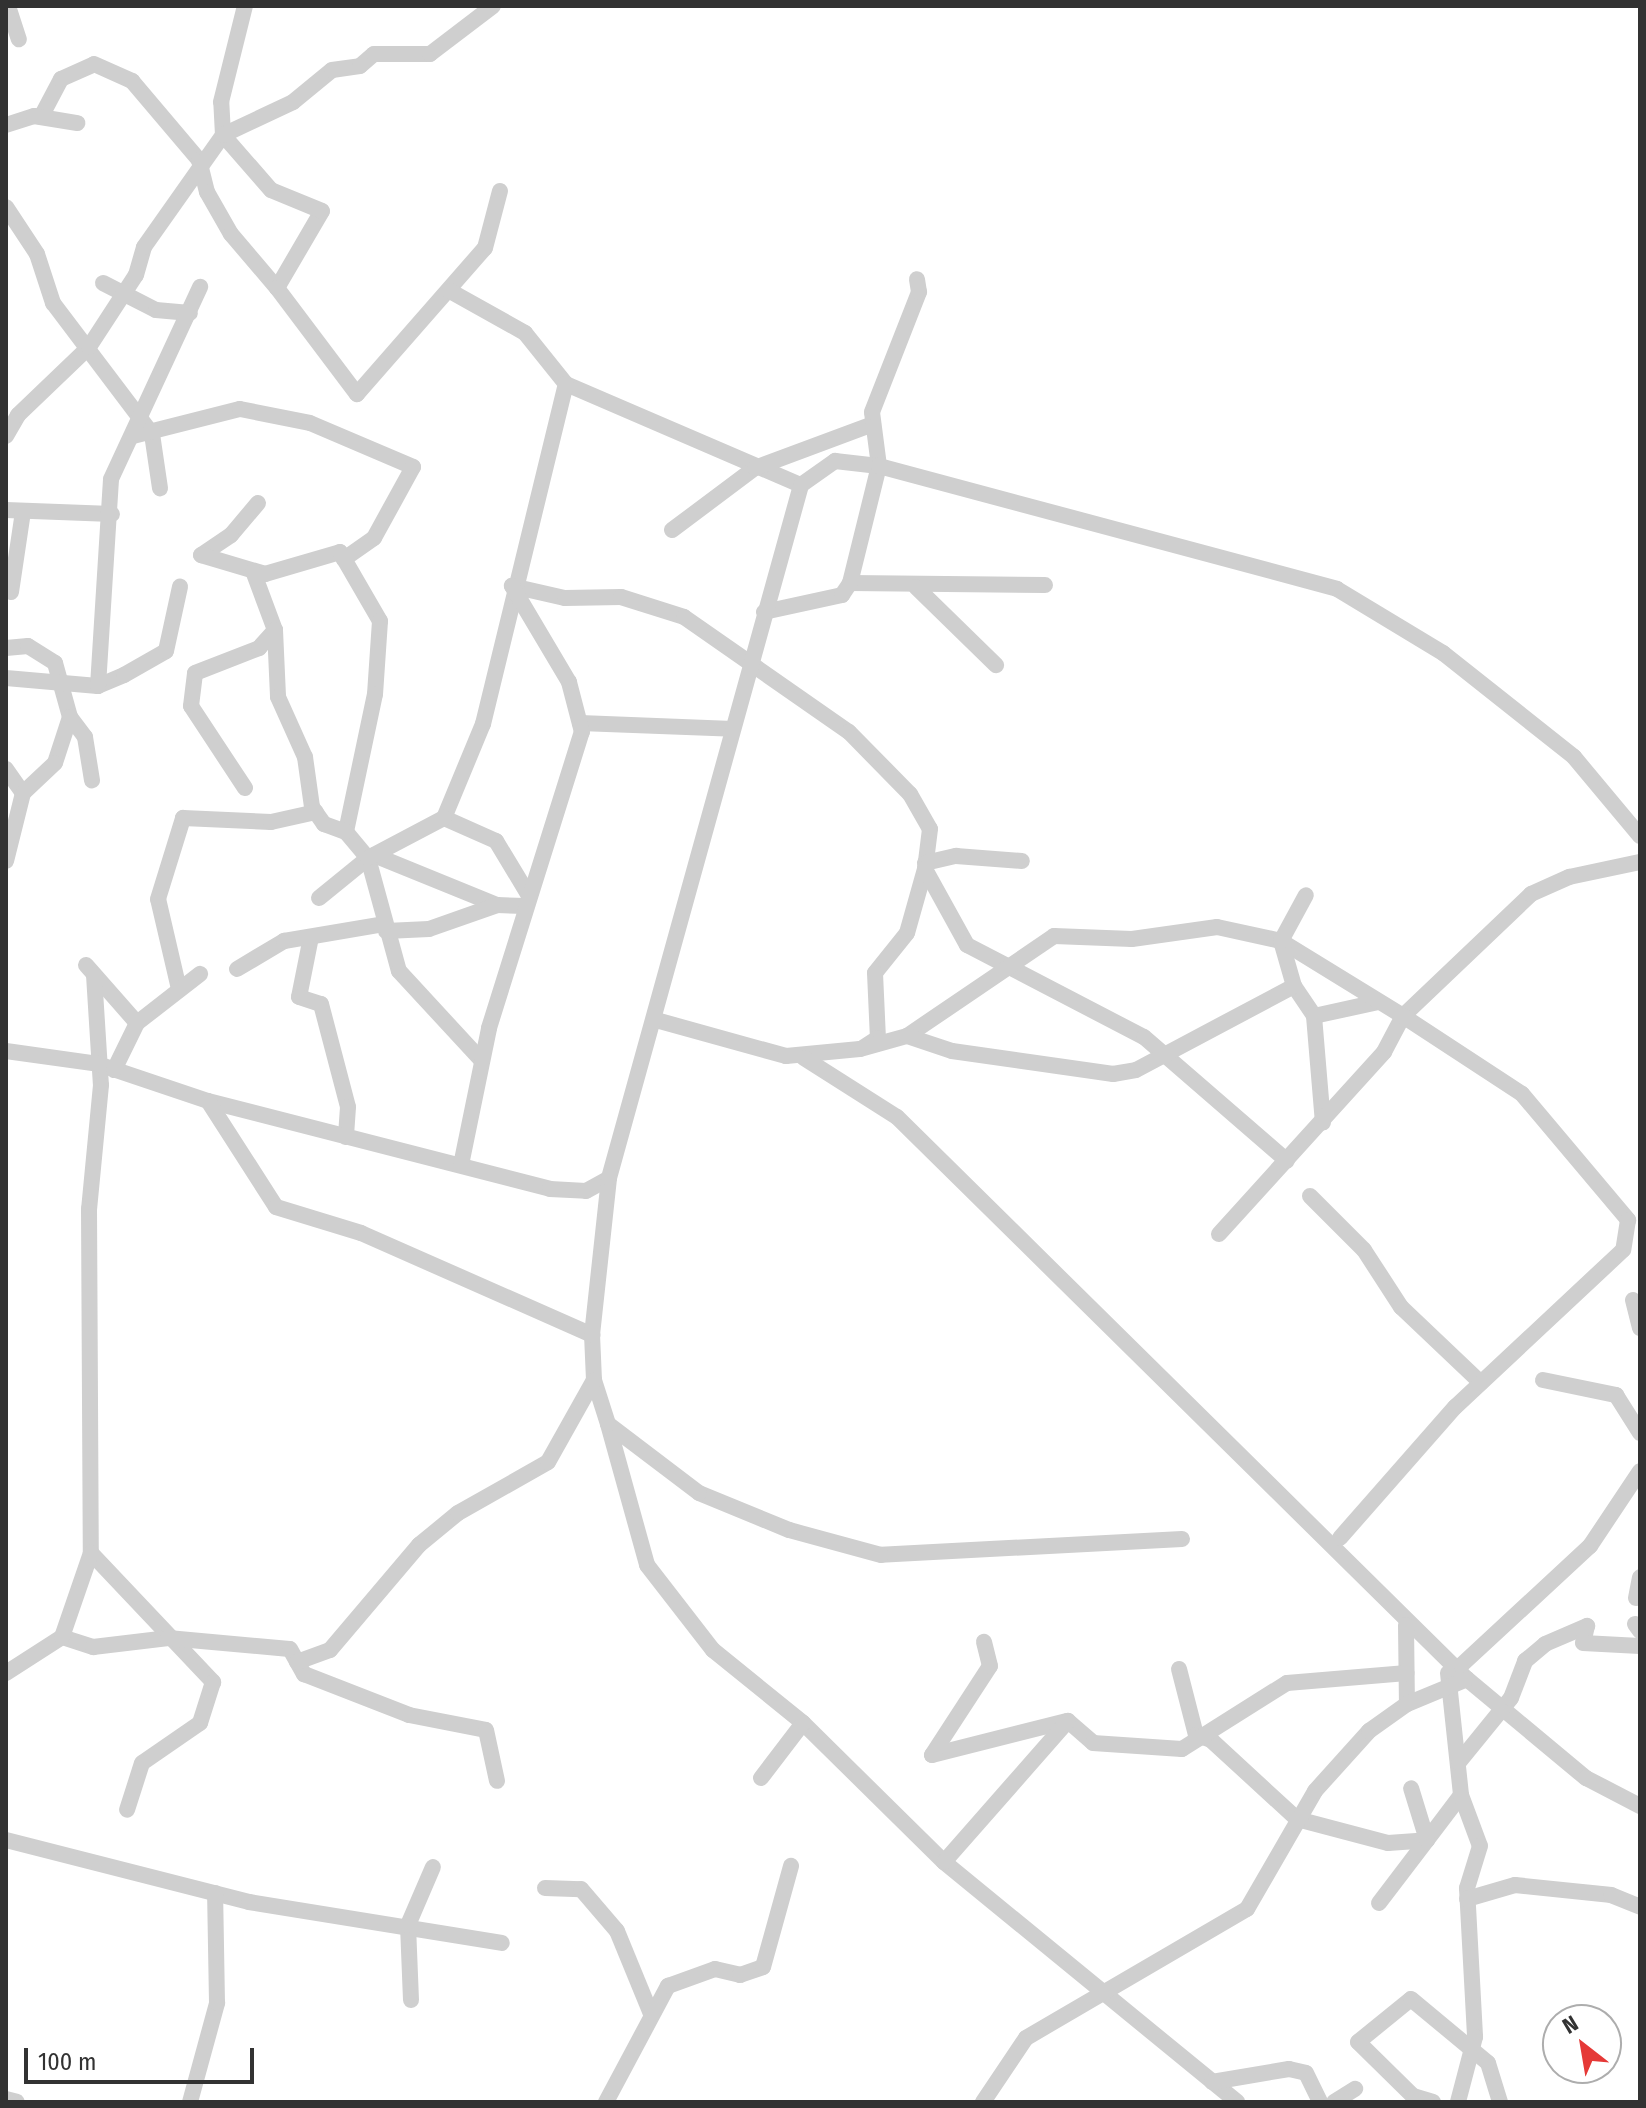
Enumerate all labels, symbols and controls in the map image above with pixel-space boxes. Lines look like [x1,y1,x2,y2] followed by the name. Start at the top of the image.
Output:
[1542,2004,1622,2084] north arrow
[1558,2010,1583,2040] text: N
[28,2032,258,2082] scale bar
[38,2048,96,2076] text: 100 m

